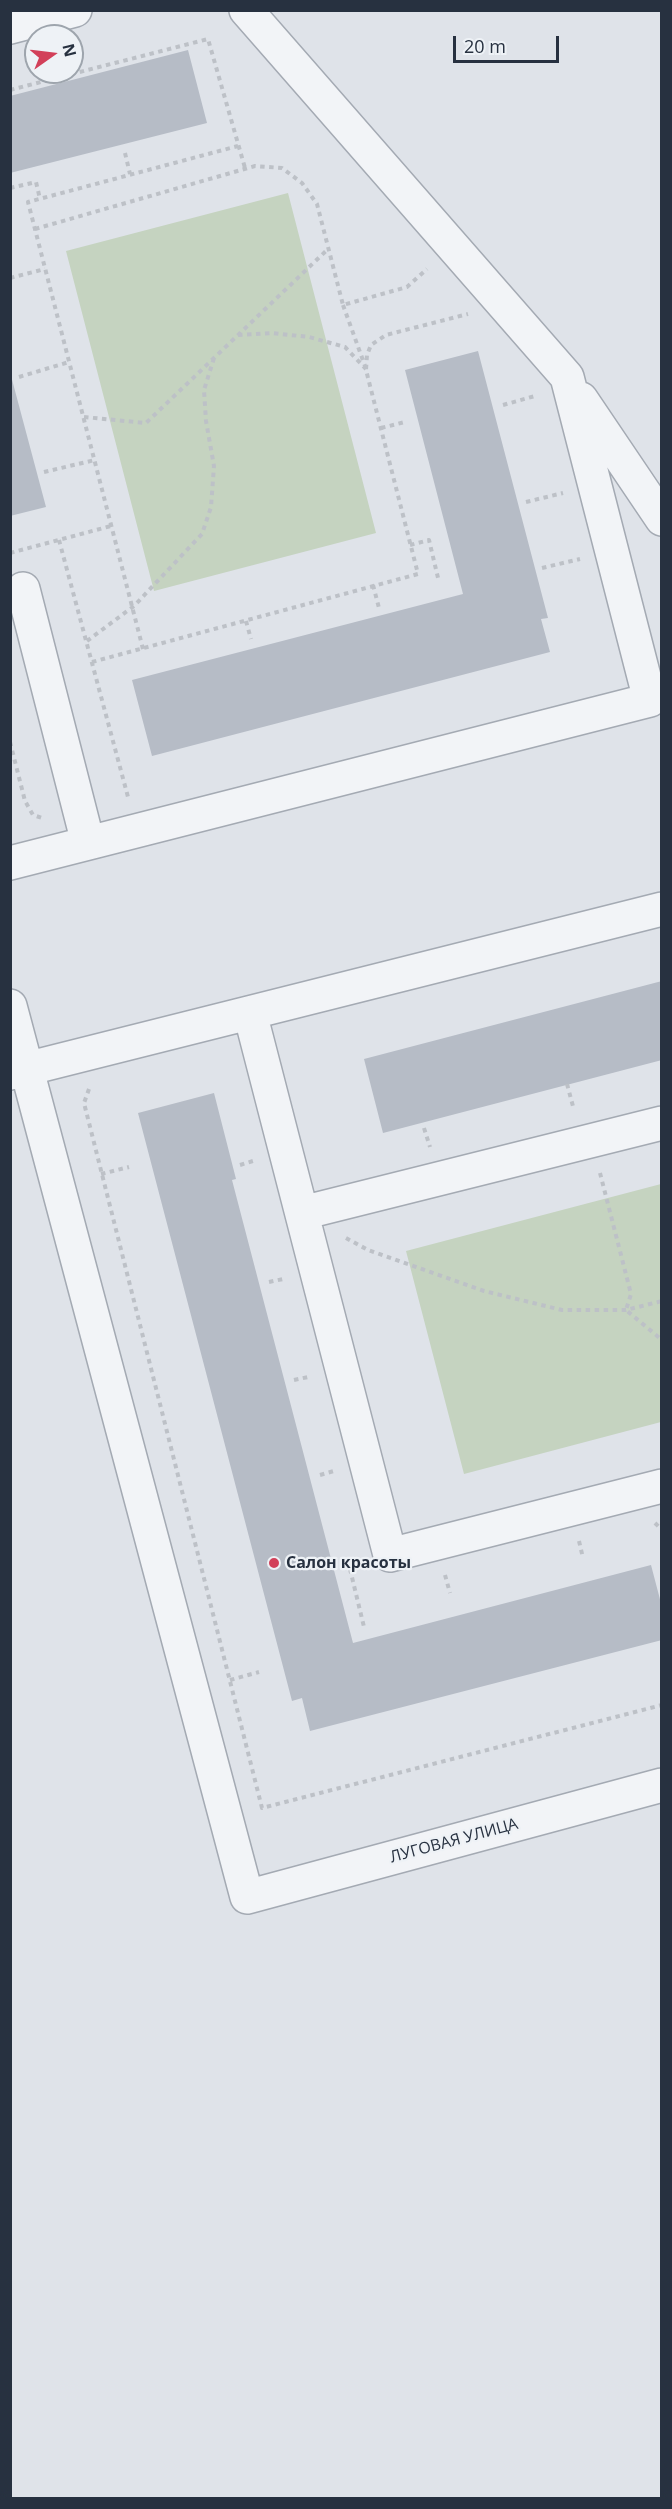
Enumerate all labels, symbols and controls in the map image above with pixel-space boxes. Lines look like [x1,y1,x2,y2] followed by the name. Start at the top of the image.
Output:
[24,24,84,84] north arrow
[456,24,562,62] scale bar
[464,34,506,58] text: 20 m
[57,41,82,59] text: N
[286,1553,411,1573] place label: Салон красоты
[267,1556,281,1570] marker: Салон красоты
[388,1815,520,1867] street label: ЛУГОВАЯ УЛИЦА

